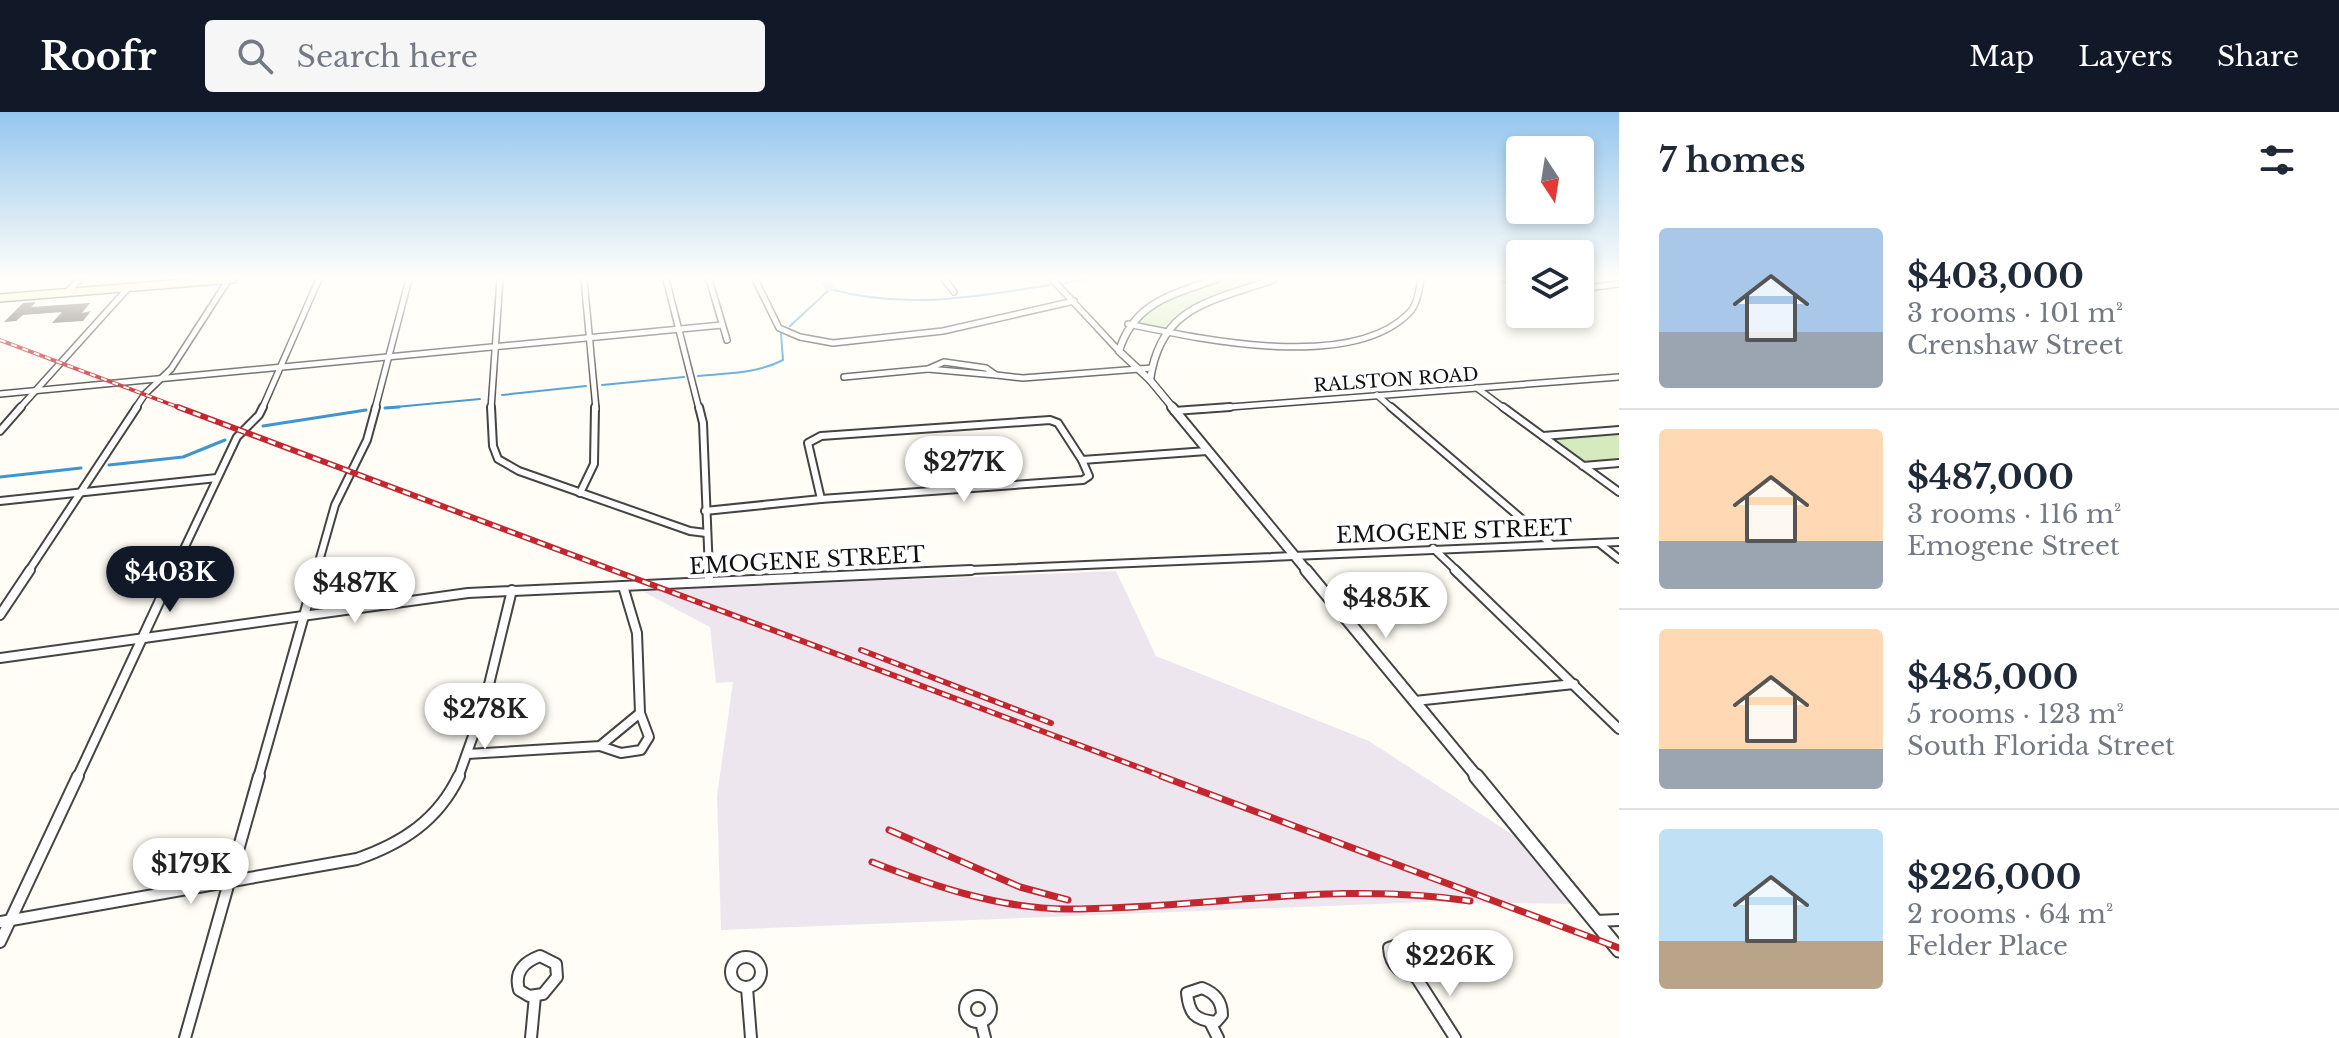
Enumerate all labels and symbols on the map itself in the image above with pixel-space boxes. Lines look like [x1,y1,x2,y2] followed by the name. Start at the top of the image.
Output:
[1506,136,1594,224] north arrow
[1313,363,1479,397] street label: RALSTON ROAD
[908,436,1020,504] pin: $277K
[1335,514,1573,549] street label: EMOGENE STREET
[688,541,926,580] street label: EMOGENE STREET
[114,546,226,614] pin: $403K
[299,557,411,625] pin: $487K
[1330,572,1442,640] pin: $485K
[429,683,541,751] pin: $278K
[135,838,247,906] pin: $179K
[1394,930,1506,998] pin: $226K

